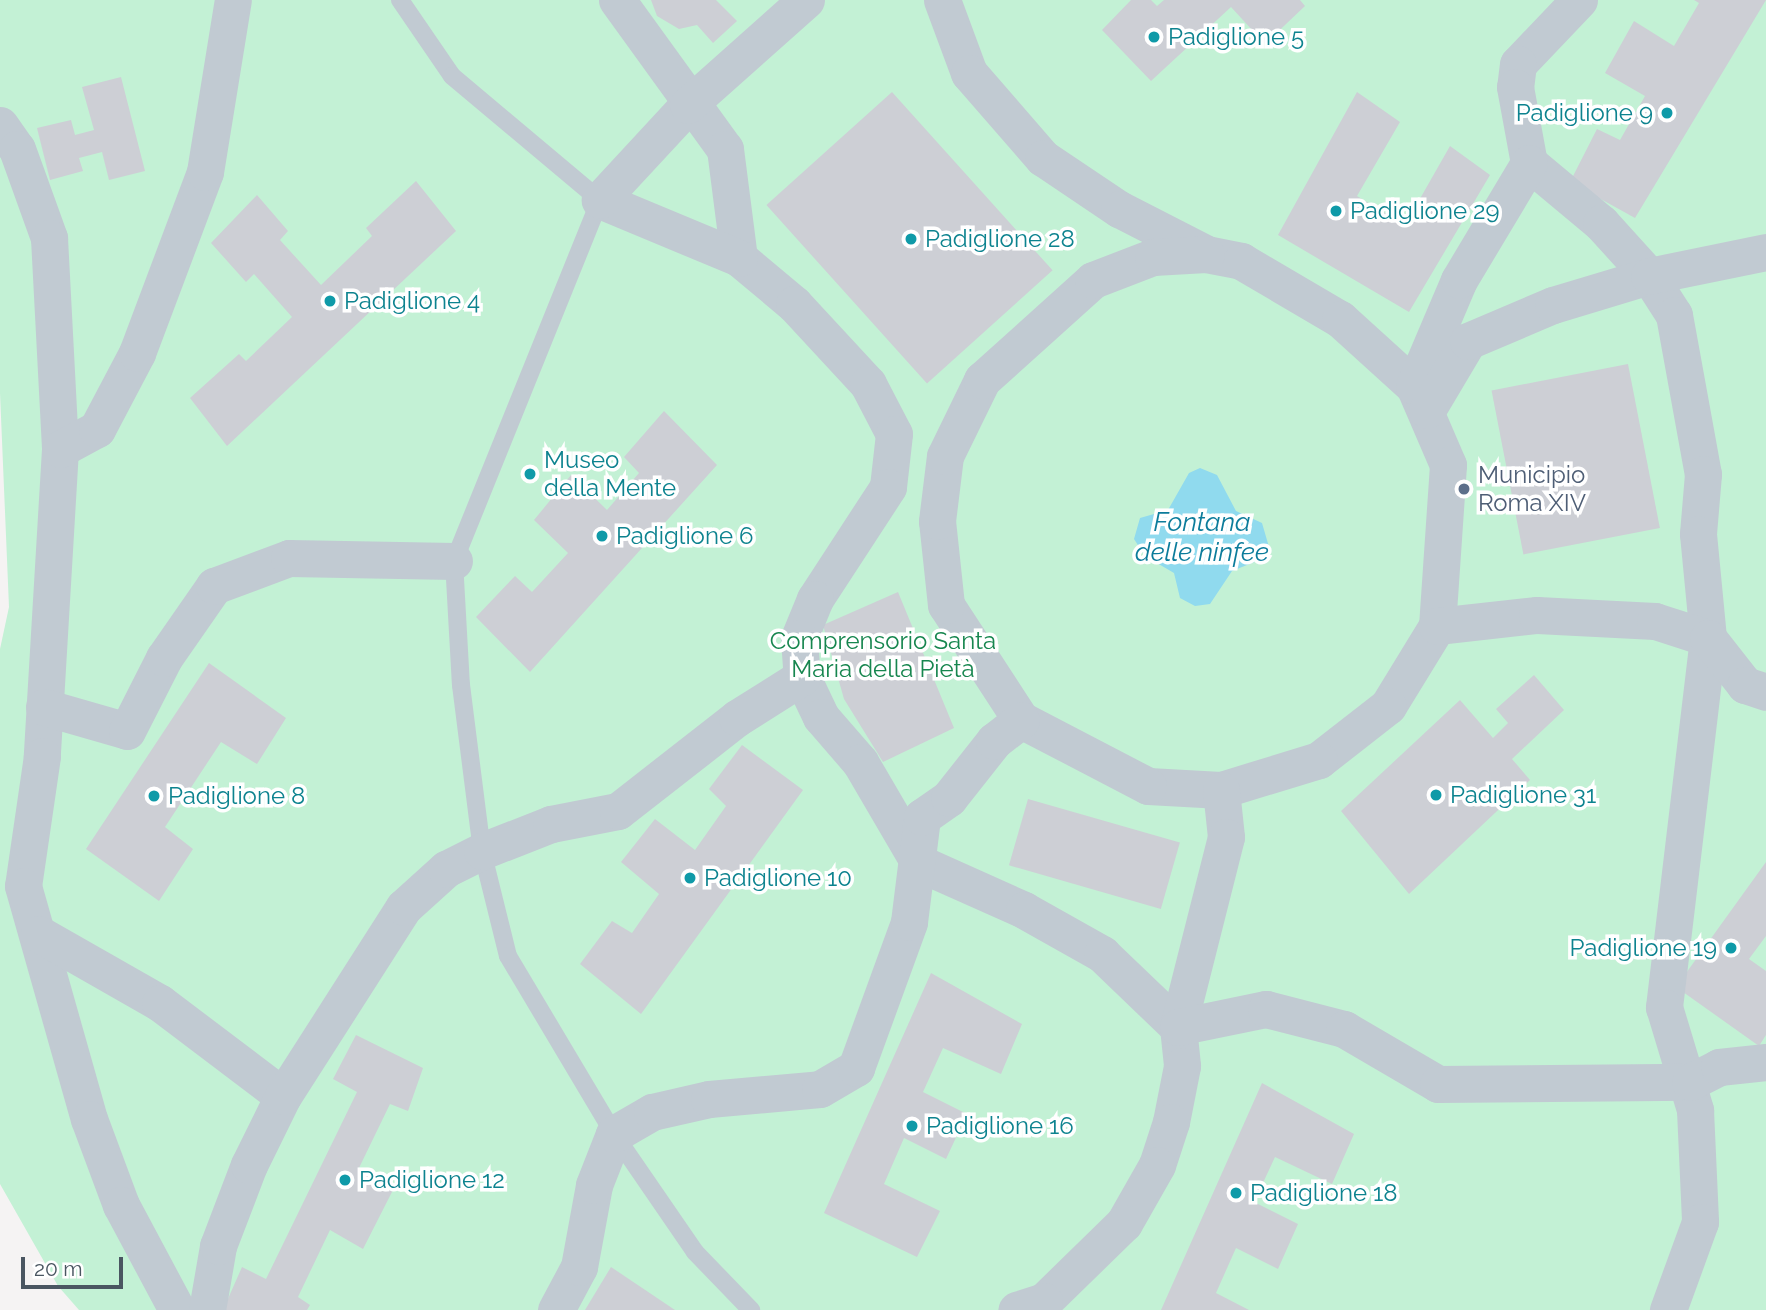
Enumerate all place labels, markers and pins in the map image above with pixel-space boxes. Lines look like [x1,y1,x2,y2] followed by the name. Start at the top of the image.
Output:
[1168,23,1304,51] place label: Padiglione 5
[1146,29,1162,45] marker: Padiglione 5
[1516,99,1653,127] place label: Padiglione 9
[1659,105,1675,121] marker: Padiglione 9
[1350,197,1500,225] place label: Padiglione 29
[1328,203,1344,219] marker: Padiglione 29
[925,225,1075,253] place label: Padiglione 28
[903,231,919,247] marker: Padiglione 28
[344,287,480,315] place label: Padiglione 4
[322,293,338,309] marker: Padiglione 4
[544,446,676,502] place label: Museo della Mente
[1478,461,1586,517] place label: Municipio Roma XIV
[522,466,538,482] marker: Museo della Mente
[1456,481,1472,497] marker: Municipio Roma XIV
[616,522,754,550] place label: Padiglione 6
[594,528,610,544] marker: Padiglione 6
[1450,781,1596,809] place label: Padiglione 31
[168,782,305,810] place label: Padiglione 8
[1428,787,1444,803] marker: Padiglione 31
[146,788,162,804] marker: Padiglione 8
[704,864,852,892] place label: Padiglione 10
[682,870,698,886] marker: Padiglione 10
[1570,934,1717,962] place label: Padiglione 19
[1723,940,1739,956] marker: Padiglione 19
[926,1112,1074,1140] place label: Padiglione 16
[904,1118,920,1134] marker: Padiglione 16
[359,1166,505,1194] place label: Padiglione 12
[337,1172,353,1188] marker: Padiglione 12
[1250,1179,1398,1207] place label: Padiglione 18
[1228,1185,1244,1201] marker: Padiglione 18

